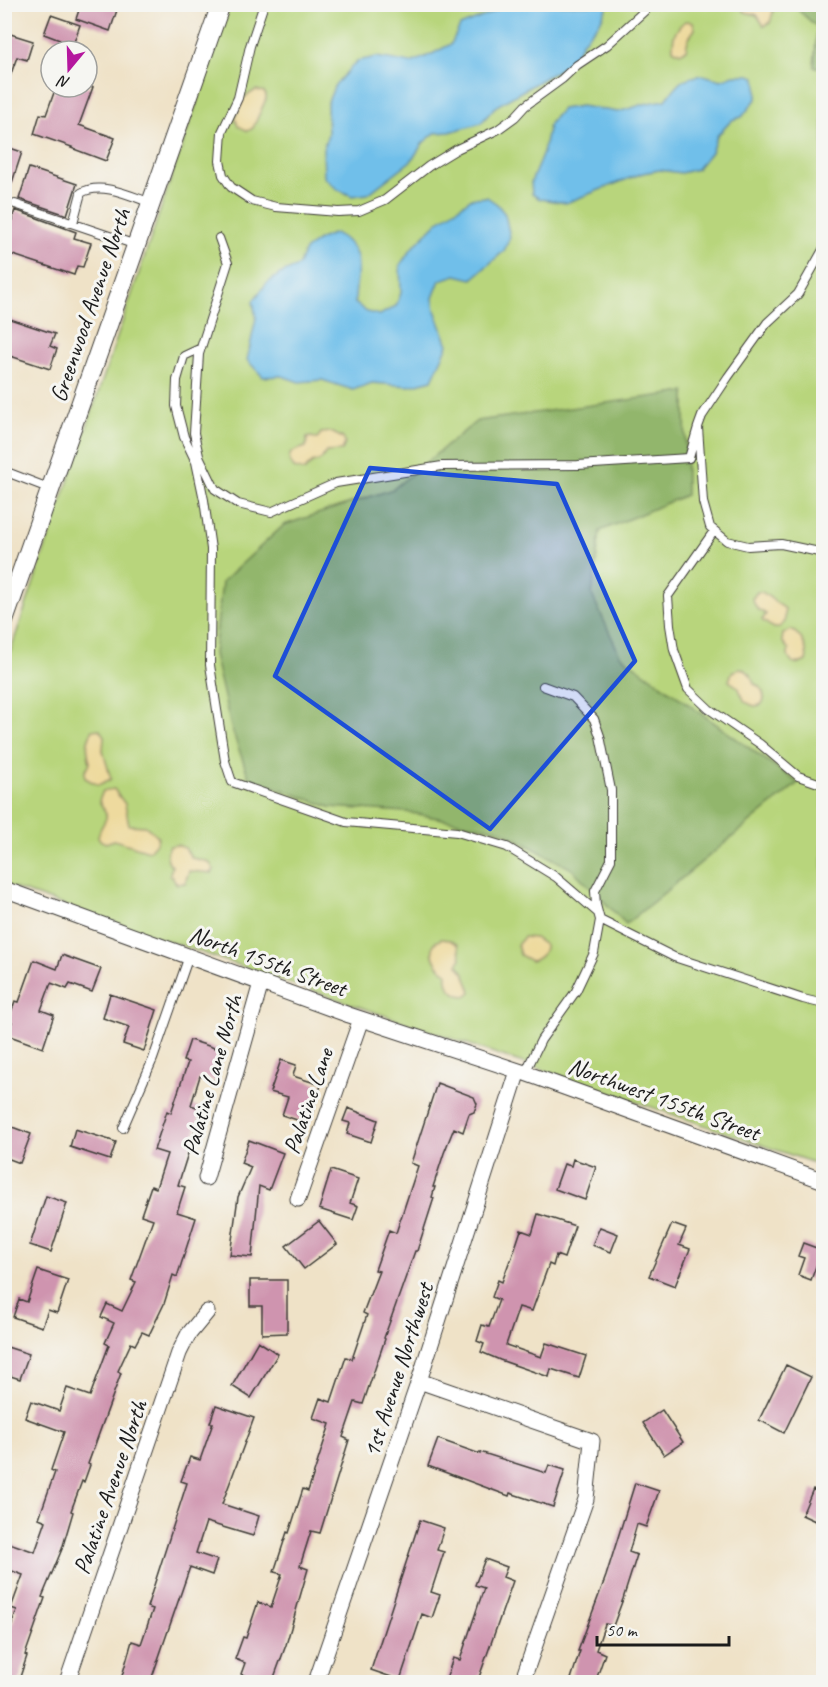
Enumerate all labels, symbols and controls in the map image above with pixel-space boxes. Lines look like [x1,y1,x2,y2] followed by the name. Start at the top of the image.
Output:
[39,39,99,99] north arrow
[54,70,72,93] text: N
[43,203,138,406] street label: Greenwood Avenue North
[185,919,353,1004] street label: North 155th Street
[175,990,250,1159] street label: Palatine Lane North
[276,1042,341,1158] street label: Palatine Lane
[564,1050,766,1148] street label: Northwest 155th Street
[356,1277,441,1461] street label: 1st Avenue Northwest
[66,1395,154,1578] street label: Palatine Avenue North
[597,1609,729,1647] scale bar
[606,1619,639,1641] text: 50 m

